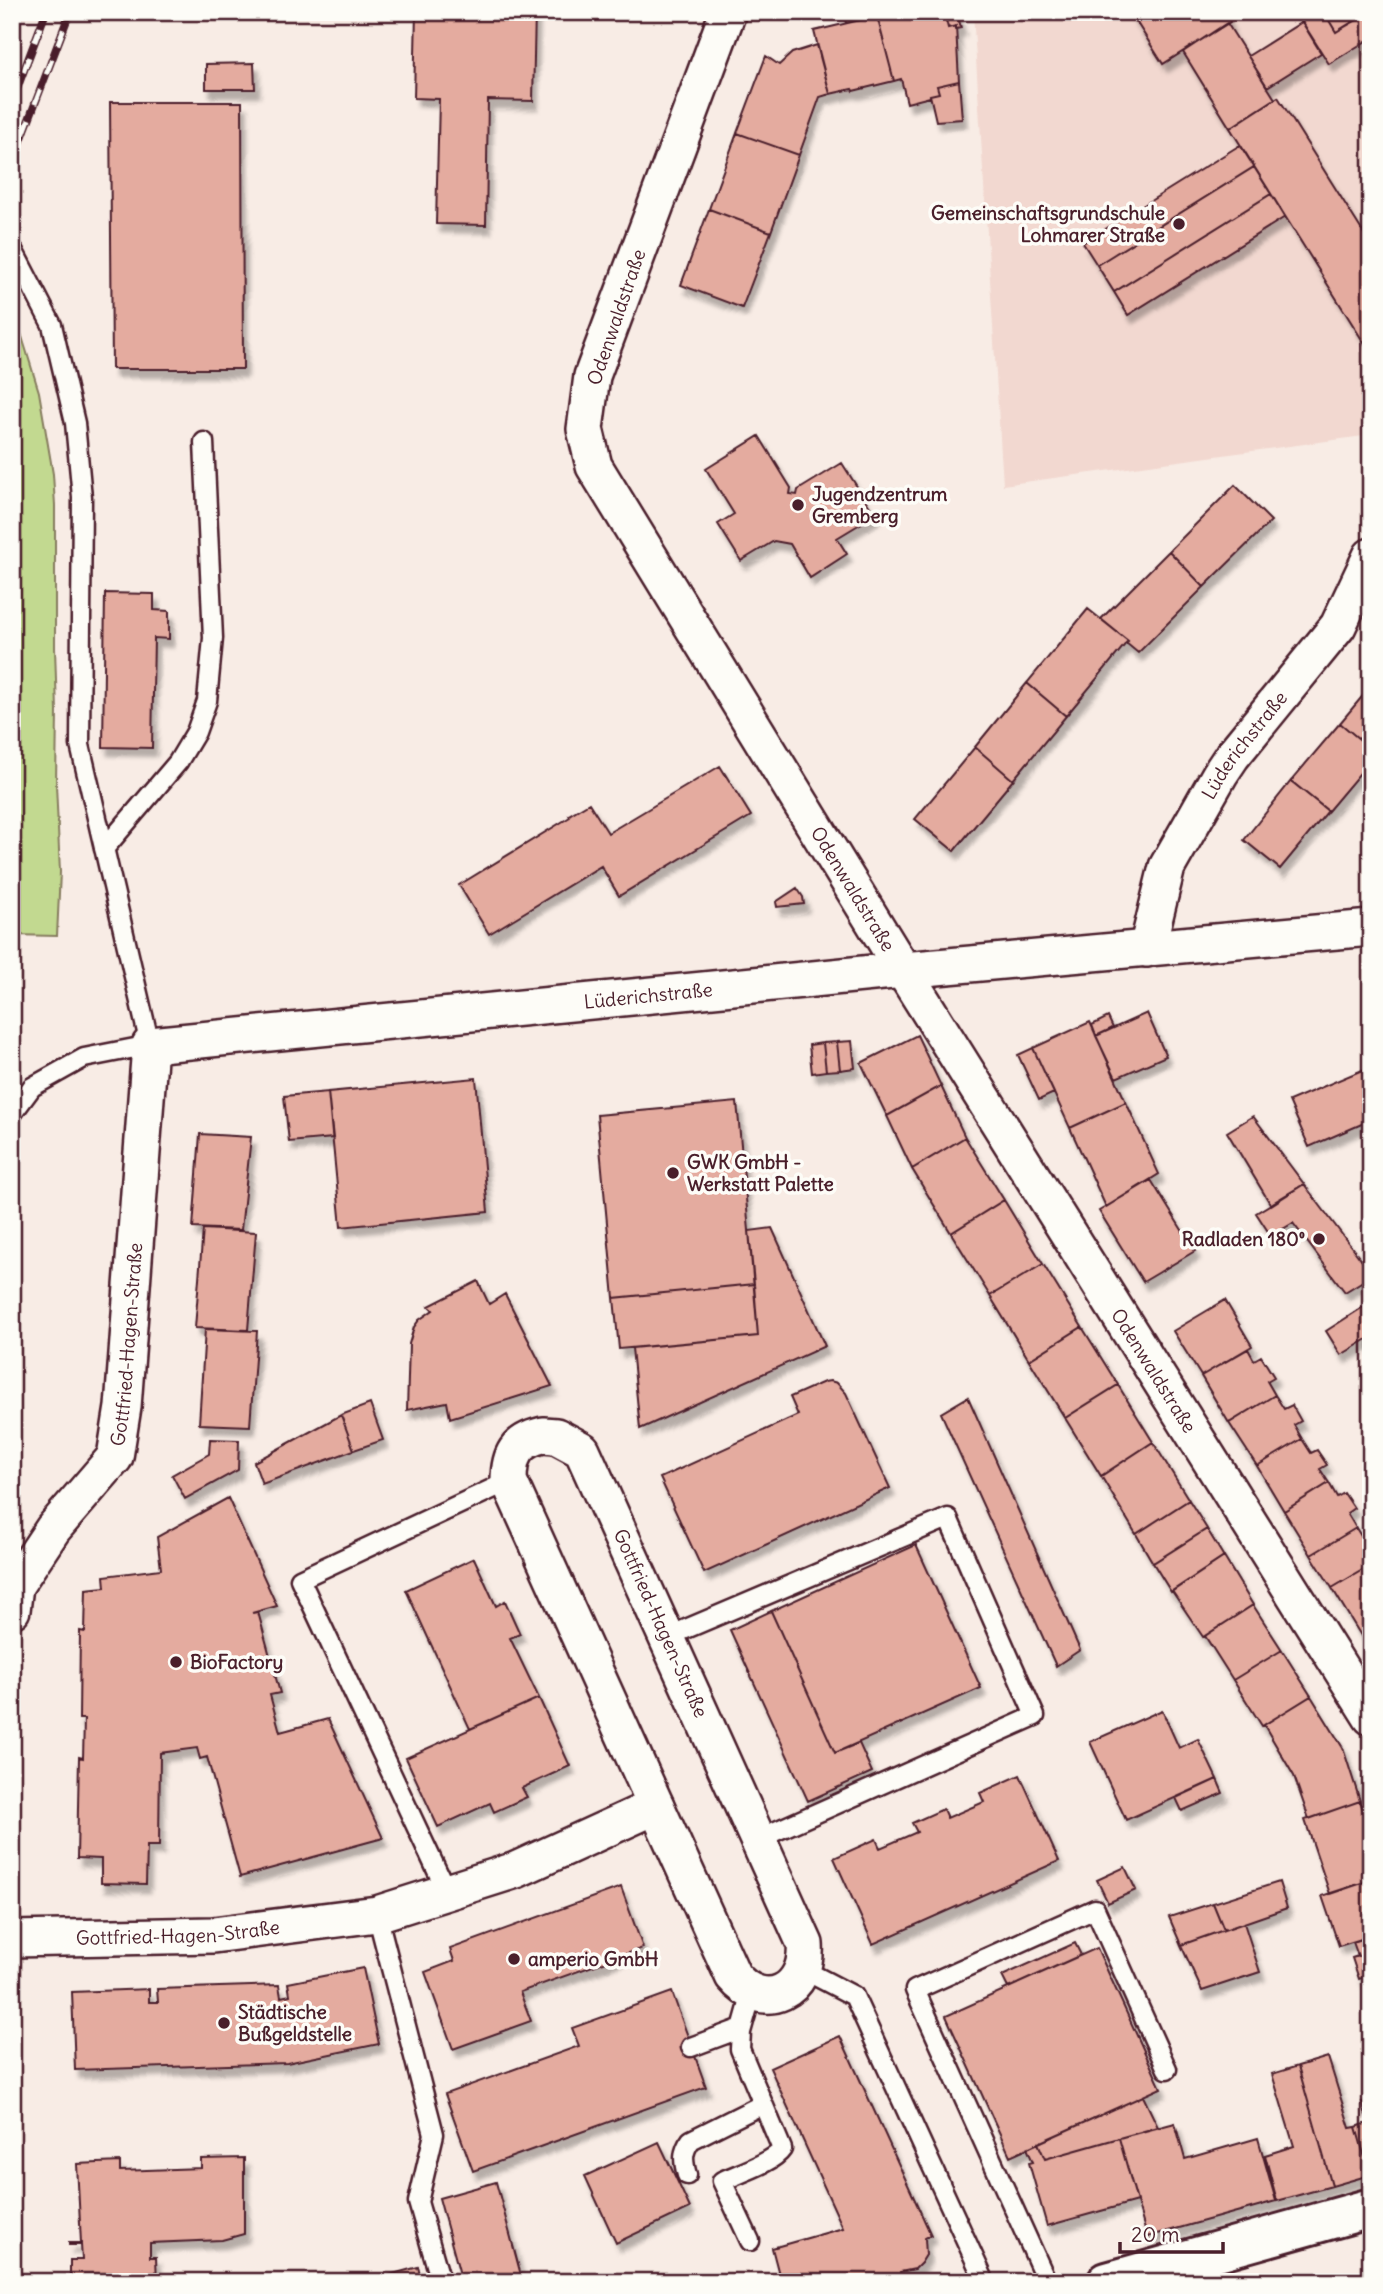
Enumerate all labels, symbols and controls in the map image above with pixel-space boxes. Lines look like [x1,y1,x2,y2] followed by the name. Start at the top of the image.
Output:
[931,201,1165,247] place label: Gemeinschaftsgrundschule Lohmarer Straße
[1171,216,1187,232] marker: Gemeinschaftsgrundschule Lohmarer Straße
[582,246,650,388] street label: Odenwaldstraße
[812,482,948,528] place label: Jugendzentrum Gremberg
[790,497,806,513] marker: Jugendzentrum Gremberg
[1196,686,1292,803] street label: Lüderichstraße
[806,822,901,956] street label: Odenwaldstraße
[583,977,714,1014] street label: Lüderichstraße
[687,1150,834,1196] place label: GWK GmbH - Werkstatt Palette
[665,1165,681,1181] marker: GWK GmbH - Werkstatt Palette
[1182,1227,1305,1251] place label: Radladen 180°
[1311,1231,1327,1247] marker: Radladen 180°
[105,1242,147,1448] street label: Gottfried-Hagen-Straße
[1106,1304,1202,1437] street label: Odenwaldstraße
[609,1525,713,1721] street label: Gottfried-Hagen-Straße
[190,1650,283,1674] place label: BioFactory
[168,1654,184,1670] marker: BioFactory
[76,1915,281,1950] street label: Gottfried-Hagen-Straße
[528,1947,659,1971] place label: amperio GmbH
[506,1951,522,1967] marker: amperio GmbH
[238,2000,352,2046] place label: Städtische Bußgeldstelle
[216,2015,232,2031] marker: Städtische Bußgeldstelle
[1120,2210,1224,2254] scale bar
[1131,2221,1180,2248] text: 20 m

